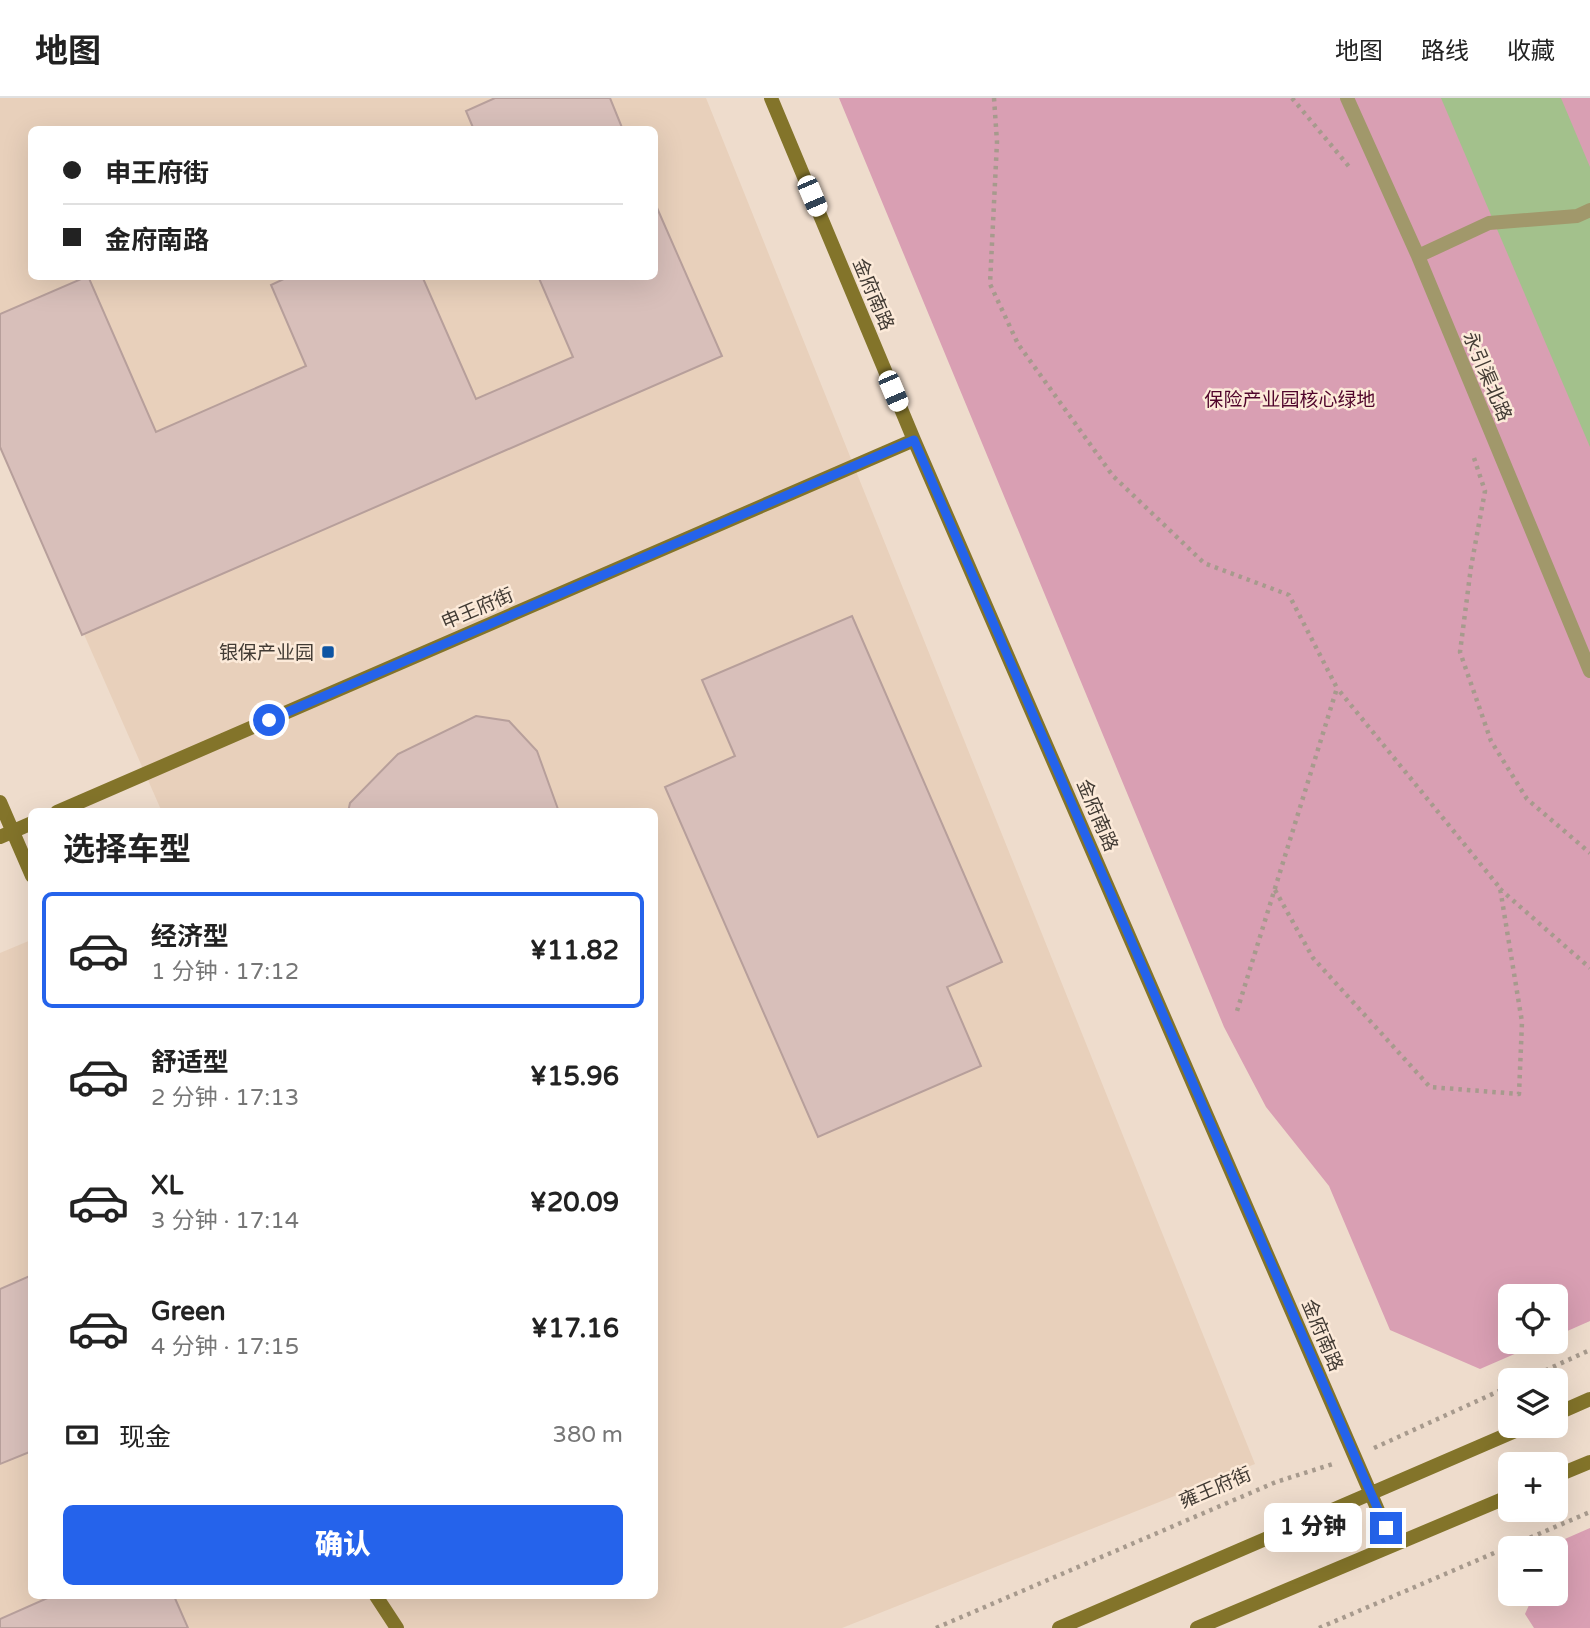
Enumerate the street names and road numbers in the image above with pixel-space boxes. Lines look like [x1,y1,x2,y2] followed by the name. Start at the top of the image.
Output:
[848,255,898,334] street label: 金府南路
[1458,328,1516,424] street label: 永引渠北路
[438,584,517,634] street label: 申王府街
[1072,776,1122,855] street label: 金府南路
[1297,1296,1347,1375] street label: 金府南路
[1176,1463,1255,1513] street label: 雍王府街

